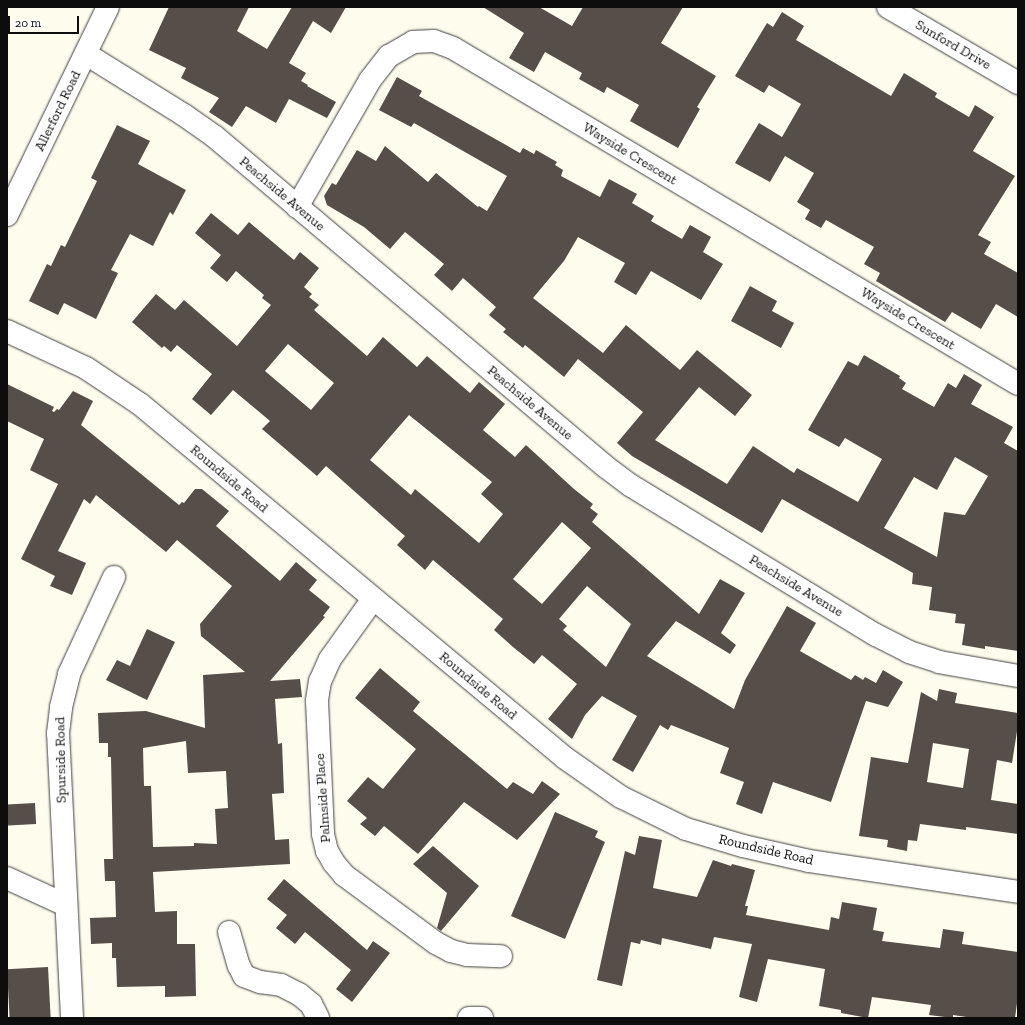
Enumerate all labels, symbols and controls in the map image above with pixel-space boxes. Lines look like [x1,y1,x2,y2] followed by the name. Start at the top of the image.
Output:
[10,8,81,34] scale bar
[15,16,41,30] text: 20 m
[912,17,994,73] street label: Sunford Drive
[31,68,85,154] street label: Allerford Road
[580,119,680,189] street label: Wayside Crescent
[236,153,328,235] street label: Peachside Avenue
[858,284,958,354] street label: Wayside Crescent
[484,362,576,444] street label: Peachside Avenue
[187,441,271,517] street label: Roundside Road
[746,551,846,621] street label: Peachside Avenue
[436,648,520,724] street label: Roundside Road
[52,717,70,803] street label: Spurside Road
[311,753,335,843] street label: Palmside Place
[717,831,815,869] street label: Roundside Road

